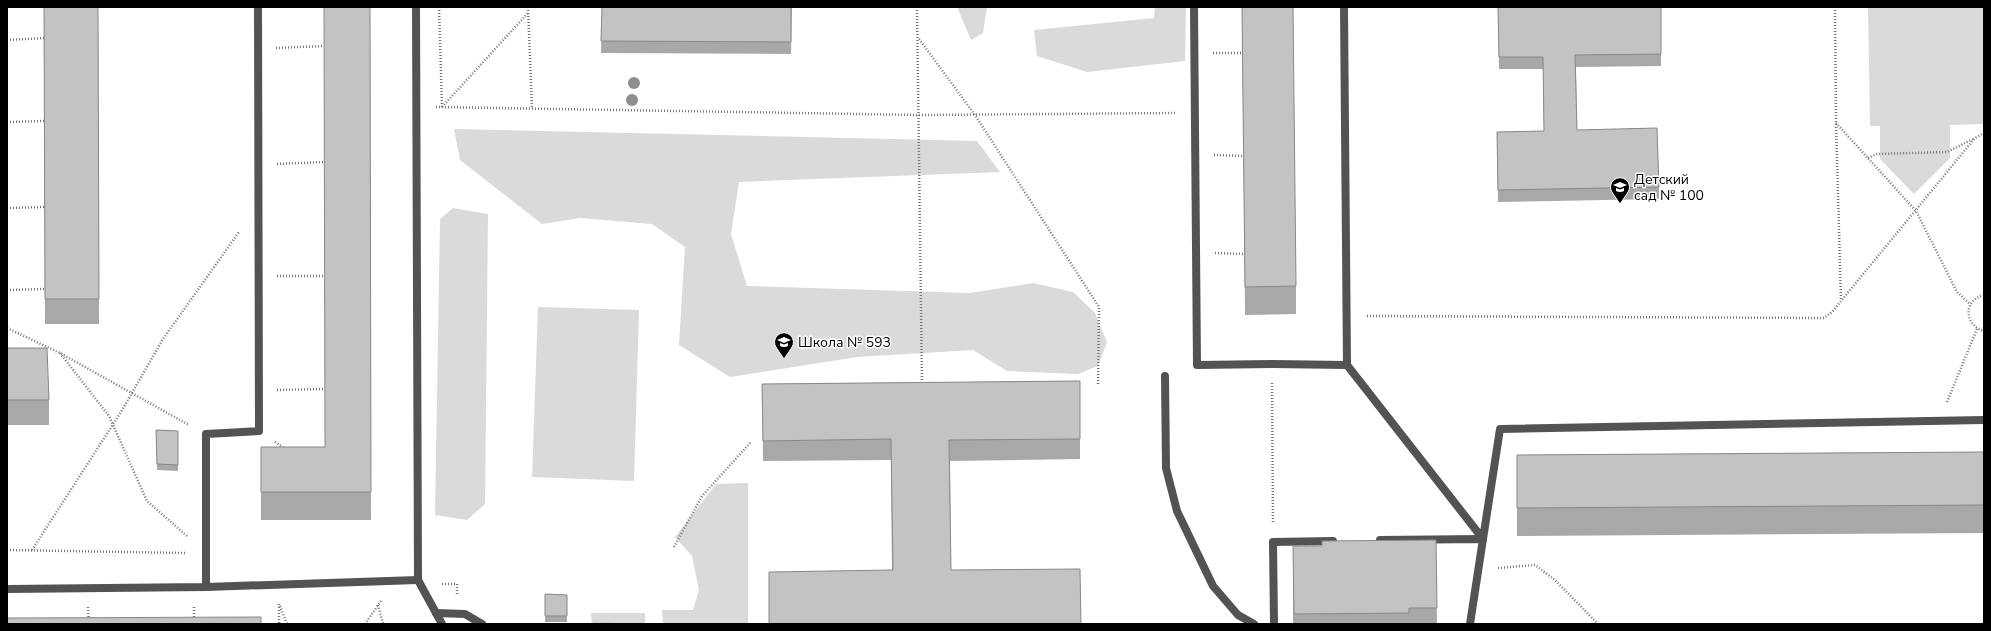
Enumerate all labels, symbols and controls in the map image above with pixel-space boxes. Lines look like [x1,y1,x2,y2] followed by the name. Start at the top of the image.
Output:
[1634,170,1704,205] place label: Детский сад № 100
[1609,176,1631,204] school or university icon: Детский сад № 100
[773,331,795,359] school or university icon: Школа № 593
[798,333,891,352] place label: Школа № 593

